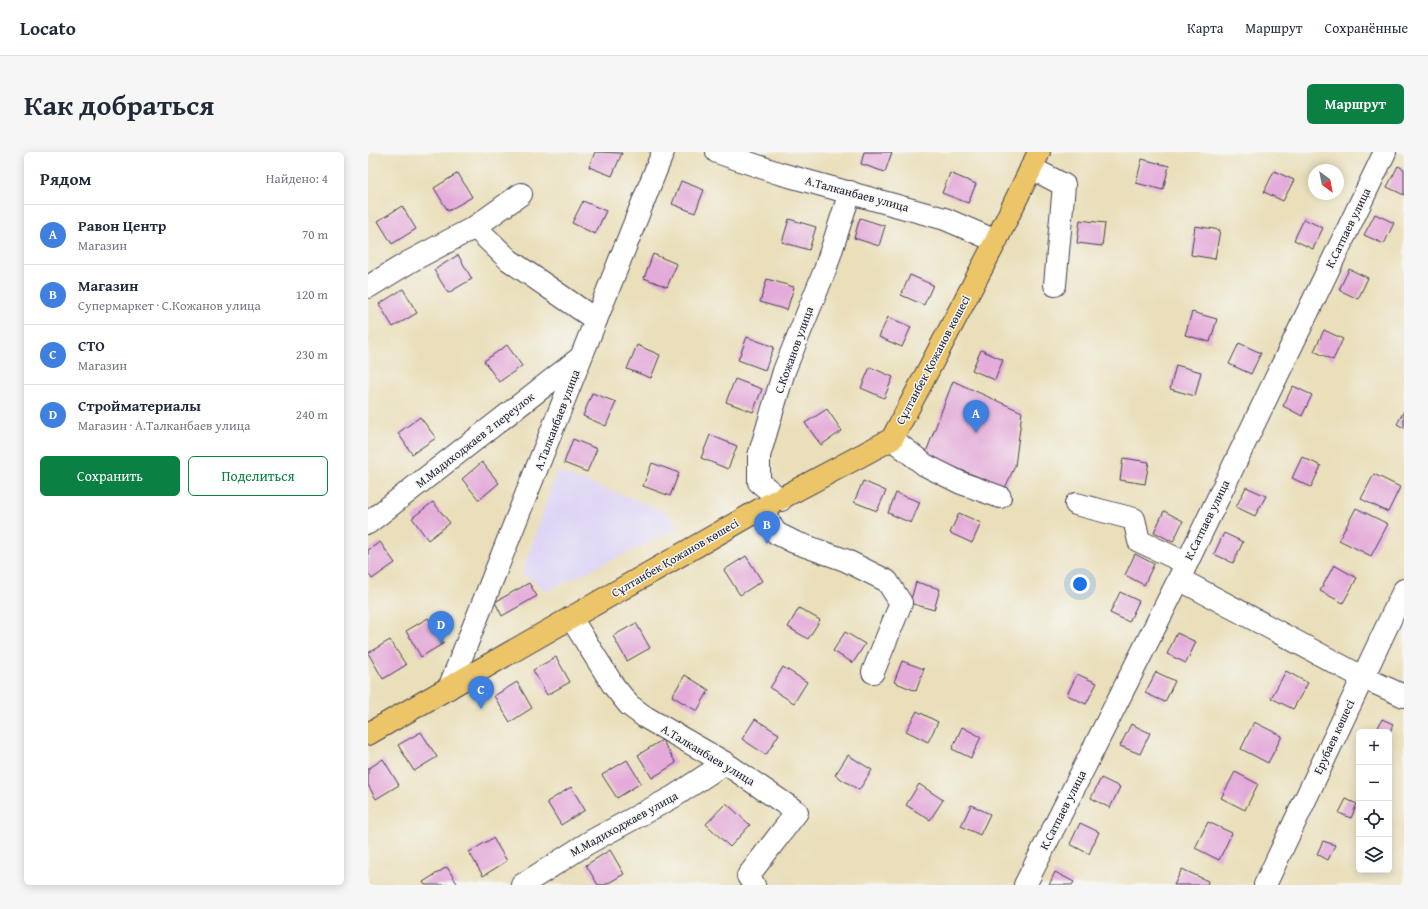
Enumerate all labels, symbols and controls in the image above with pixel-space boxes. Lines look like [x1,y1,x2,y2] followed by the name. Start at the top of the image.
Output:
[20,14,76,42] text: Locato
[1187,18,1223,38] text: Карта
[1245,18,1303,38] text: Маршрут
[1325,18,1408,38] text: Сохранённые
[24,84,214,125] text: Как добраться
[1307,84,1404,124] button: Маршрут
[1308,164,1344,200] north arrow
[40,166,91,191] text: Рядом
[266,169,328,188] text: Найдено: 4
[803,172,911,216] street label: А.Талканбаев улица
[1321,185,1374,271] street label: К.Сатпаев улица
[78,215,166,236] text: Равон Центр
[49,225,57,244] text: A
[302,225,328,244] text: 70 m
[78,236,127,255] text: Магазин
[78,275,138,296] text: Магазин
[49,285,57,304] text: B
[296,285,328,304] text: 120 m
[891,292,974,427] street label: Сұлтанбек Қожанов көшесі
[78,296,261,315] text: Супермаркет · С.Кожанов улица
[770,304,817,396] street label: С.Кожанов улица
[78,335,105,356] text: СТО
[49,345,57,364] text: C
[296,345,328,364] text: 230 m
[78,356,127,375] text: Магазин
[530,367,584,473] street label: А.Талканбаев улица
[412,387,538,491] street label: М.Мадиходжаев 2 переулок
[78,395,201,416] text: Стройматериалы
[963,400,989,433] pin: A
[49,405,57,424] text: D
[296,405,328,424] text: 240 m
[78,416,250,435] text: Магазин · А.Талканбаев улица
[40,456,180,496] button: Сохранить
[188,456,328,496] button: Поделиться
[1180,477,1233,563] street label: К.Сатпаев улица
[754,511,780,544] pin: B
[608,514,742,601] street label: Сұлтанбек Қожанов көшесі
[1070,574,1090,594] your location
[428,611,454,644] pin: D
[468,676,494,709] pin: C
[1309,696,1359,777] street label: Ерубаев көшесі
[658,720,759,789] street label: А.Талканбаев улица
[1356,729,1392,873] map controls
[1356,729,1392,765] button: +
[1356,765,1392,801] button: −
[1035,767,1090,853] street label: К.Сатпаев улица
[567,787,681,860] street label: М.Мадиходжаев улица
[1356,801,1392,837] button: locate
[1356,837,1392,873] button: layers

